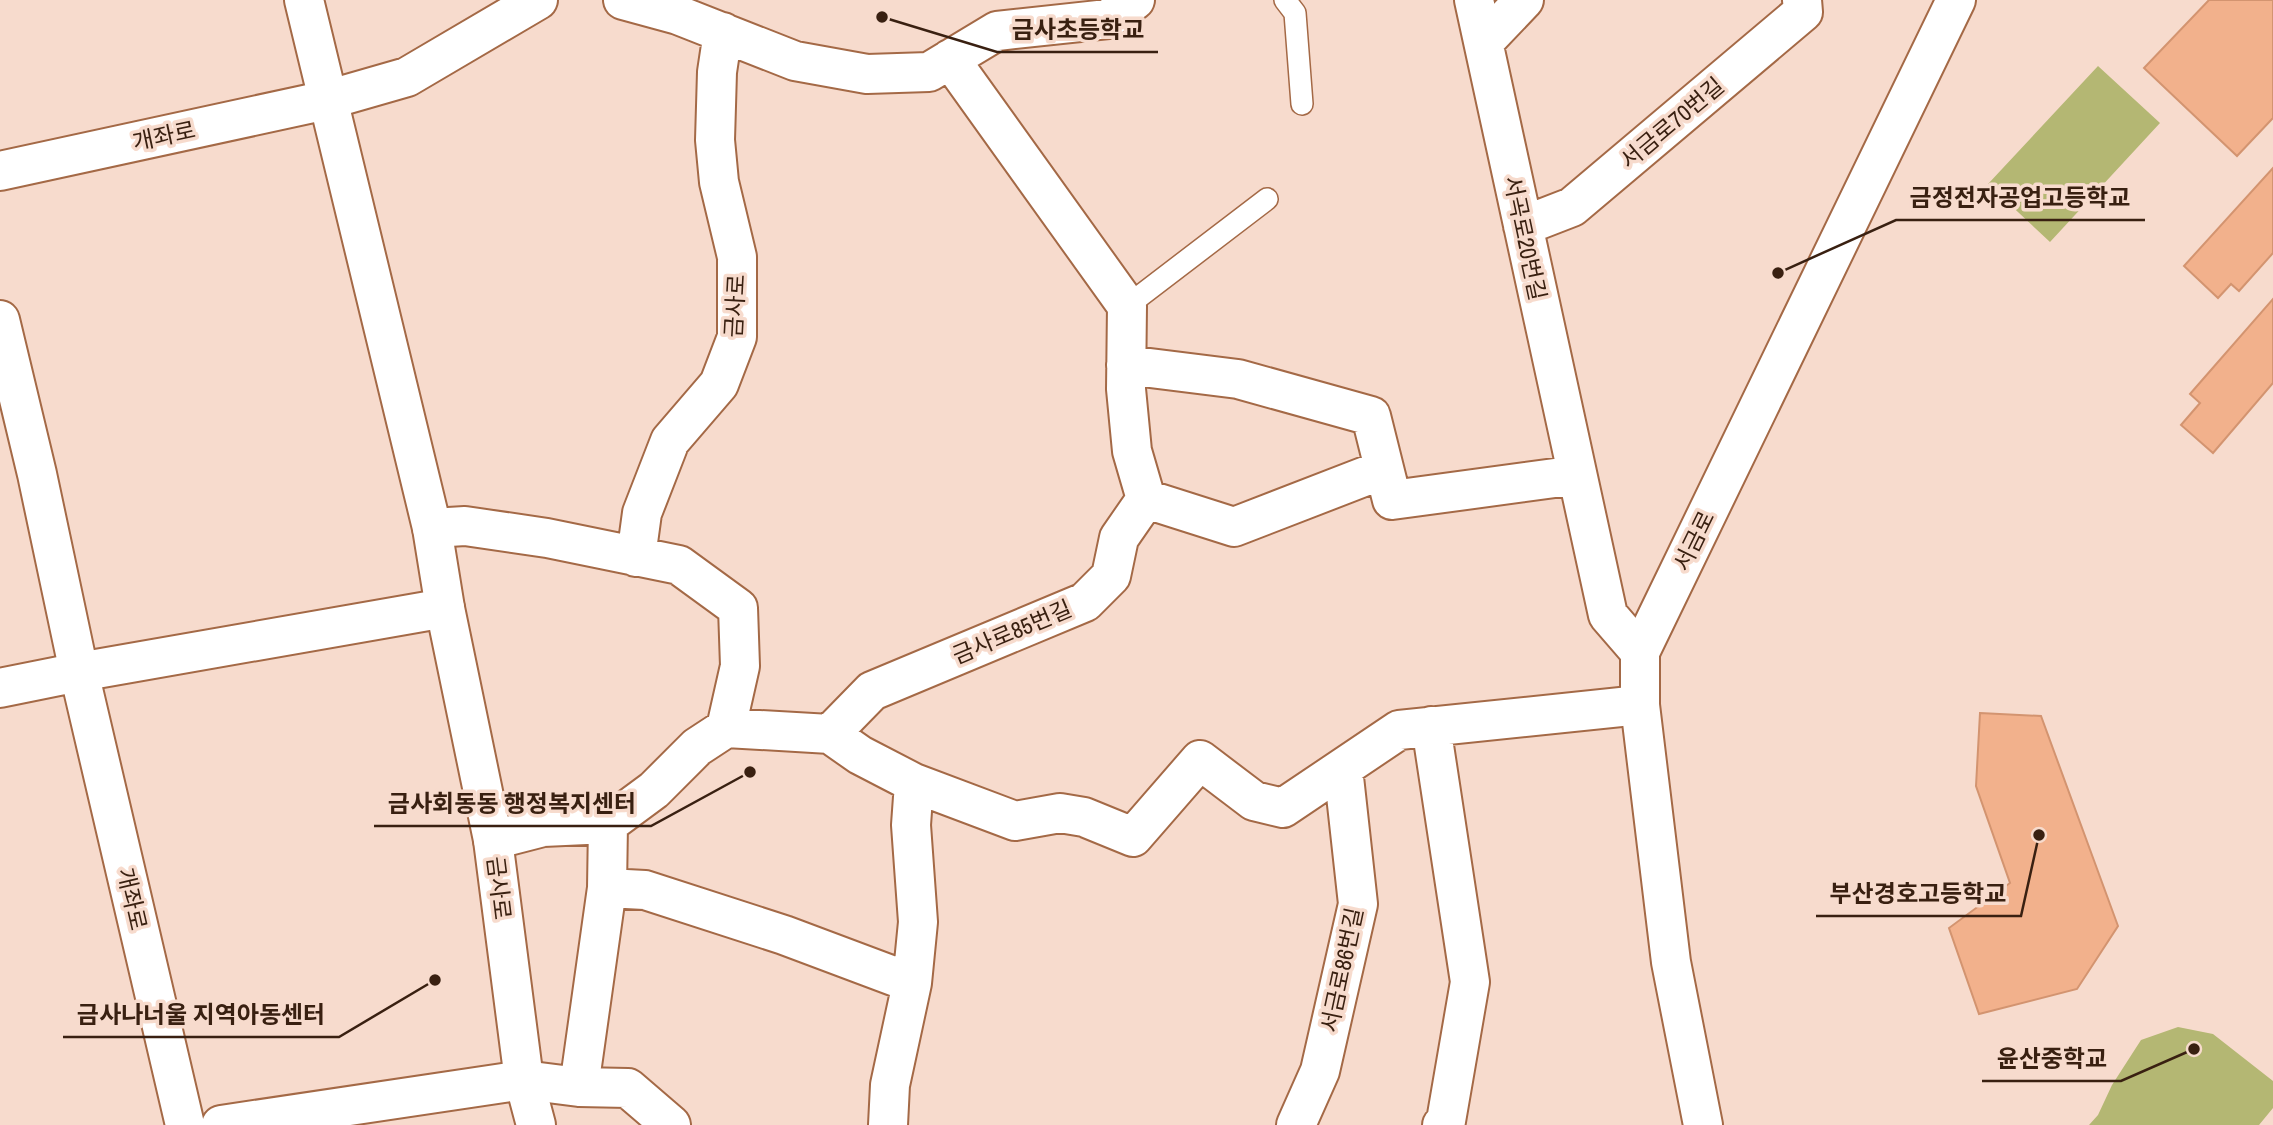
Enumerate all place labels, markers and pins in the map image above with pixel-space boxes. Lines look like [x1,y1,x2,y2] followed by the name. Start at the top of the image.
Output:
[997,7,1158,52] callout: 금사초등학교
[1896,175,2145,220] callout: 금정전자공업고등학교
[374,781,651,826] callout: 금사회동동 행정복지센터
[1816,871,2021,916] callout: 부산경호고등학교
[63,992,339,1037] callout: 금사나너울 지역아동센터
[1982,1036,2121,1081] callout: 윤산중학교

